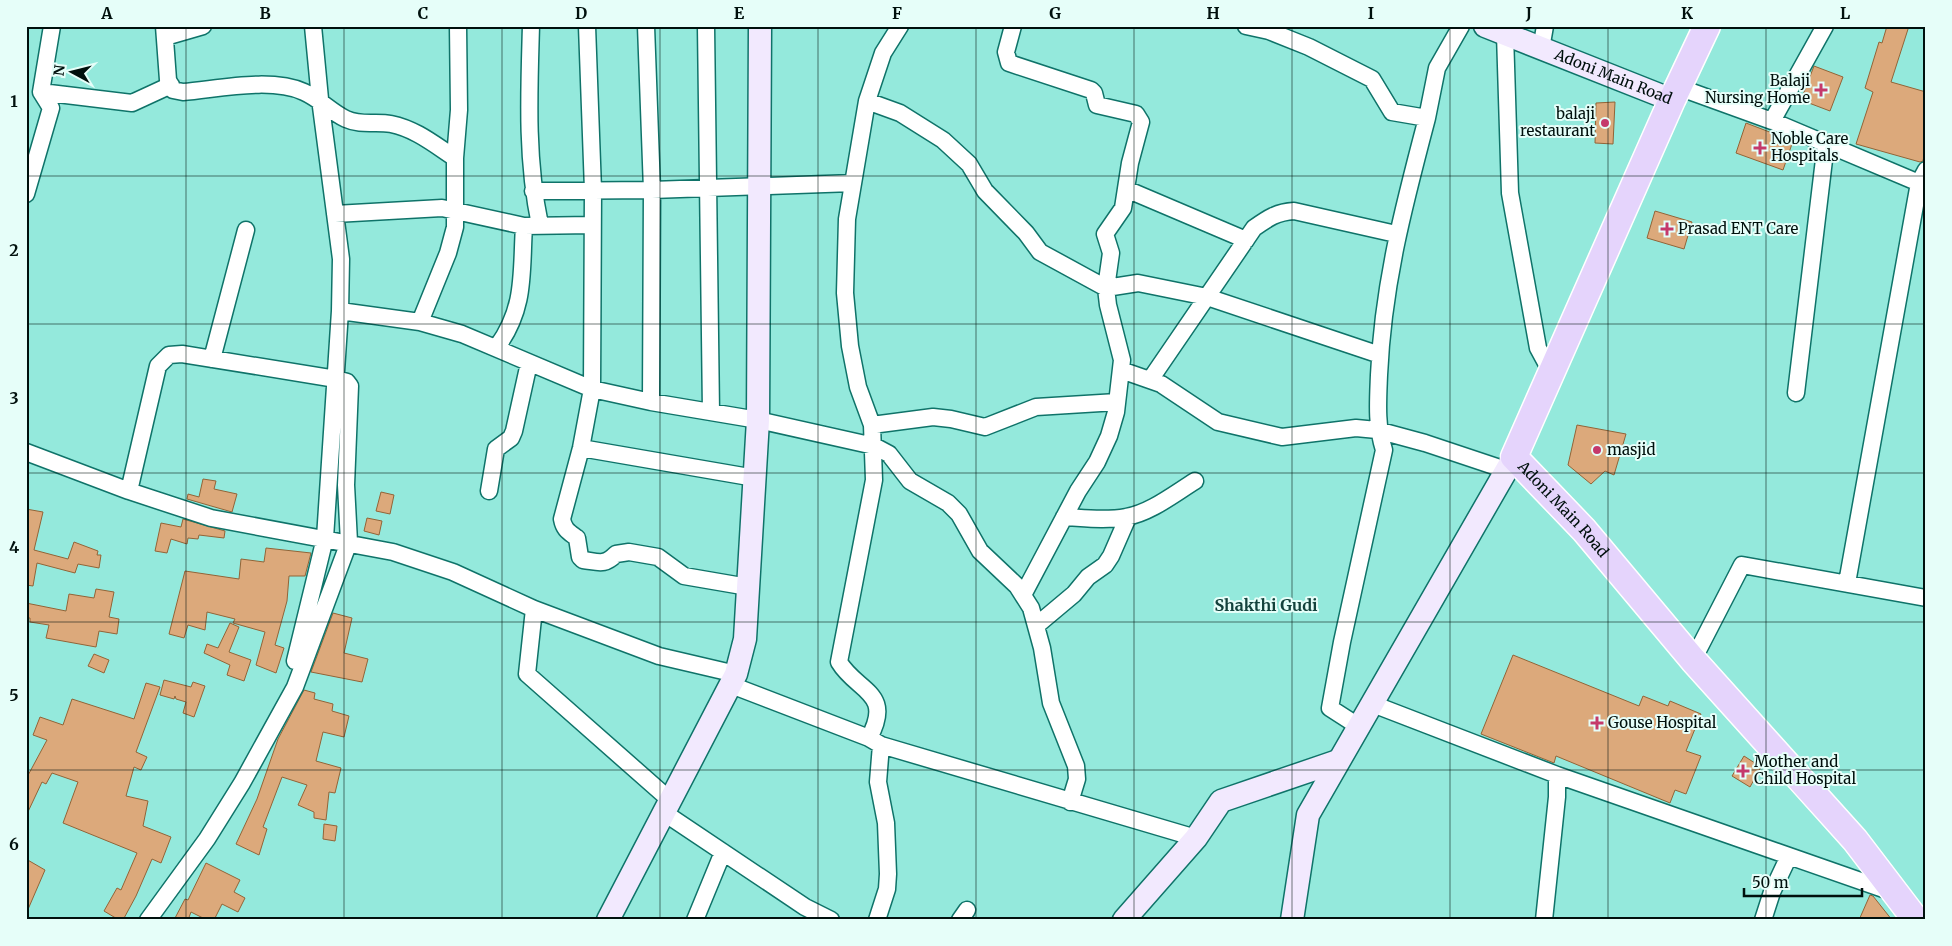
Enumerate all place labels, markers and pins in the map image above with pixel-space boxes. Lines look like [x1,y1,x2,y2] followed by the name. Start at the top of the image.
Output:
[1705,71,1810,107] place label: Balaji Nursing Home
[1814,83,1828,97] marker: Balaji Nursing Home
[1520,104,1595,140] place label: balaji restaurant
[1599,117,1611,129] marker: balaji restaurant
[1771,129,1848,165] place label: Noble Care Hospitals
[1753,141,1767,155] marker: Noble Care Hospitals
[1678,219,1799,238] place label: Prasad ENT Care
[1660,222,1674,236] marker: Prasad ENT Care
[1607,440,1655,459] place label: masjid
[1591,444,1603,456] marker: masjid
[1608,713,1717,732] place label: Gouse Hospital
[1590,716,1604,730] marker: Gouse Hospital
[1754,752,1856,788] place label: Mother and Child Hospital
[1736,764,1750,778] marker: Mother and Child Hospital

